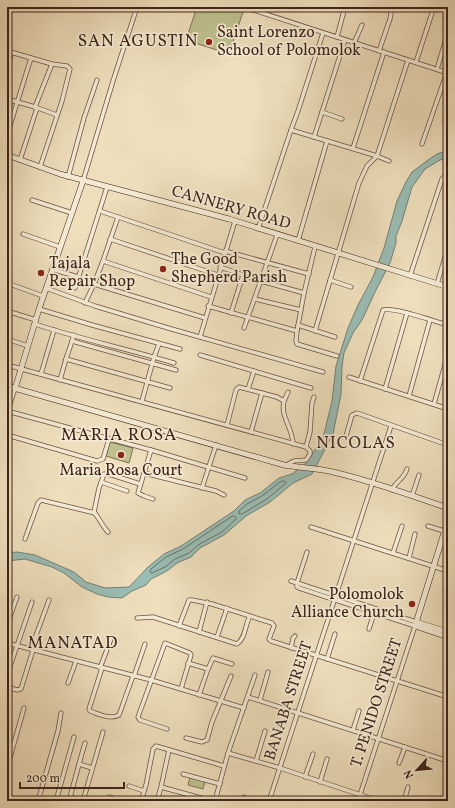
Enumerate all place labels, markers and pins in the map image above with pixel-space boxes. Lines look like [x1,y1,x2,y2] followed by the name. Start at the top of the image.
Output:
[217,22,361,62] place label: Saint Lorenzo School of Polomolok
[204,37,214,47] marker: Saint Lorenzo School of Polomolok
[171,249,287,289] place label: The Good Shepherd Parish
[49,253,135,293] place label: Tajala Repair Shop
[158,264,168,274] marker: The Good Shepherd Parish
[36,268,46,278] marker: Tajala Repair Shop
[116,450,126,460] marker: Maria Rosa Court
[59,460,183,482] place label: Maria Rosa Court
[291,584,404,624] place label: Polomolok Alliance Church
[407,599,417,609] marker: Polomolok Alliance Church

